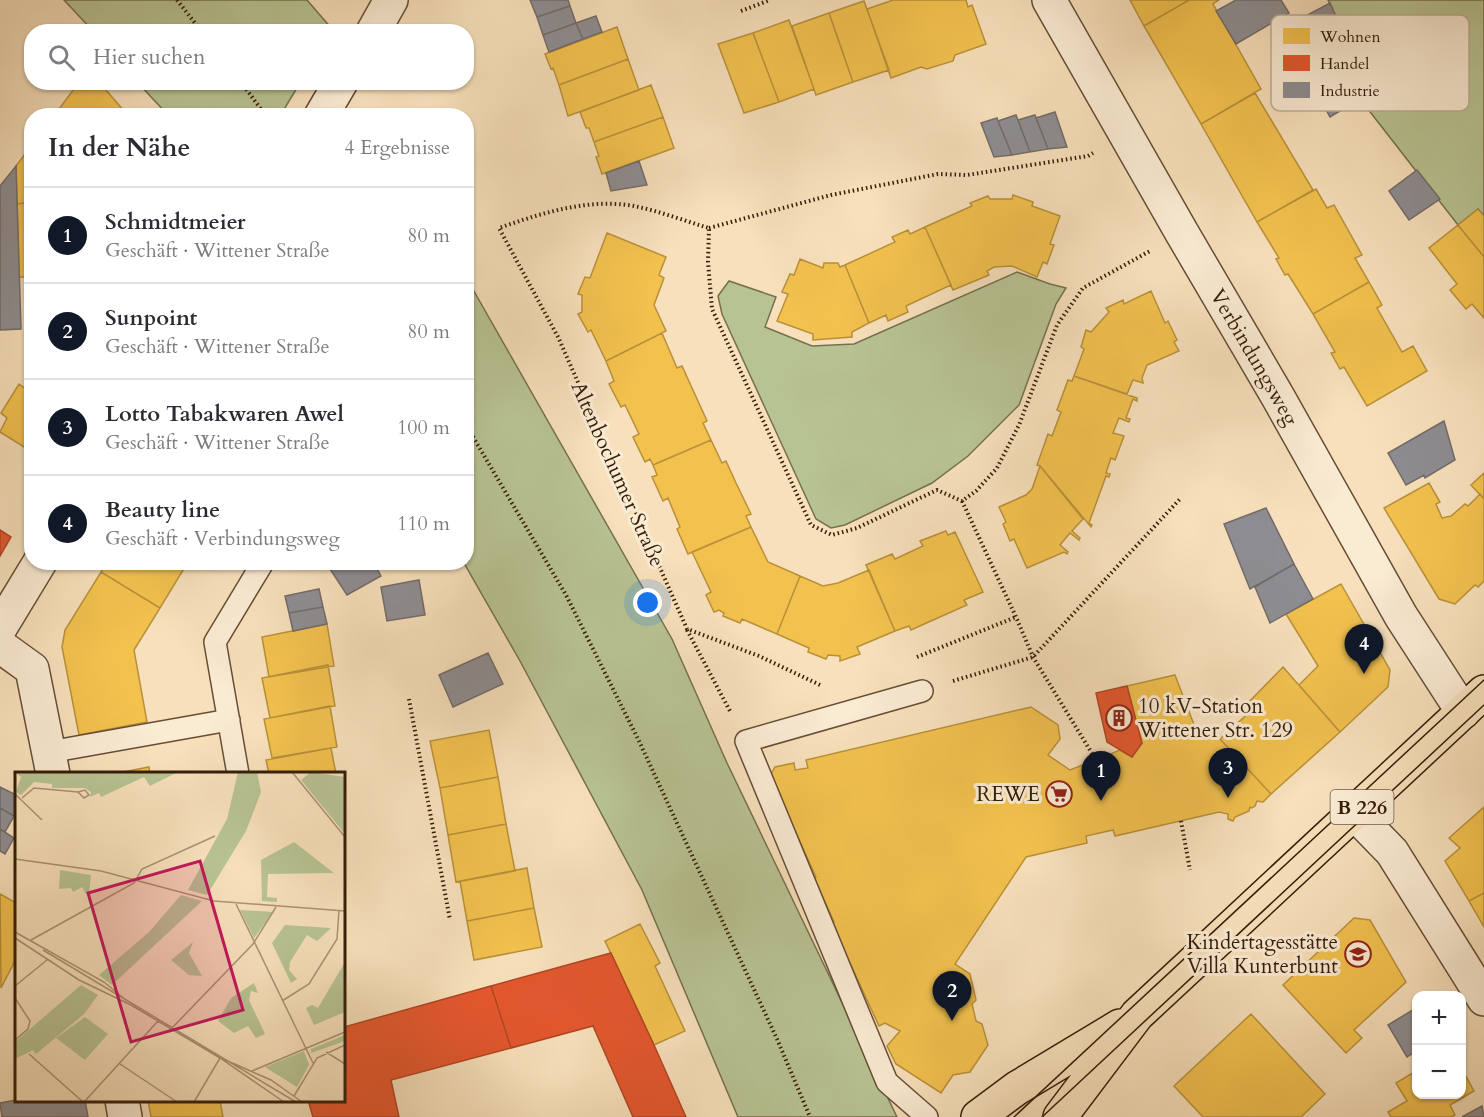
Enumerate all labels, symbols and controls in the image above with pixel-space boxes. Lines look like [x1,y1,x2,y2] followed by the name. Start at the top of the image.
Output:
[1271,15,1469,111] legend
[24,24,474,90] search box
[1319,26,1381,48] text: Wohnen
[45,41,78,74] icon: search
[93,42,206,72] text: Hier suchen
[1320,53,1369,75] text: Handel
[1320,80,1380,102] text: Industrie
[48,130,190,165] text: In der Nähe
[344,134,450,161] text: 4 Ergebnisse
[105,207,246,237] text: Schmidtmeier
[62,222,73,249] text: 1
[407,222,450,249] text: 80 m
[105,237,330,264] text: Geschäft · Wittener Straße
[1203,284,1305,431] street label: Verbindungsweg
[105,303,197,333] text: Sunpoint
[62,318,73,345] text: 2
[407,318,450,345] text: 80 m
[105,333,330,360] text: Geschäft · Wittener Straße
[564,377,671,572] street label: Altenbochumer Straße
[105,399,344,429] text: Lotto Tabakwaren Awel
[62,414,73,441] text: 3
[397,414,450,441] text: 100 m
[105,429,330,456] text: Geschäft · Wittener Straße
[105,495,220,525] text: Beauty line
[62,510,73,537] text: 4
[397,510,450,537] text: 110 m
[105,525,340,552] text: Geschäft · Verbindungsweg
[633,588,662,617] your location
[1344,624,1384,674] pin: 4
[1137,692,1293,745] place label: 10 kV-Station Wittener Str. 129
[1104,703,1134,733] building icon: 10 kV-Station Wittener Str. 129
[1208,748,1248,798] pin: 3
[1082,752,1120,801] pin: 1
[15,772,345,1102] inset map
[1044,779,1074,809] supermarket icon: REWE
[976,780,1040,809] place label: REWE
[1330,790,1394,824] road number: B 226
[1186,928,1338,981] place label: Kindertagesstätte Villa Kunterbunt
[1343,939,1373,969] school or university icon: Kindertagesstätte Villa Kunterbunt
[932,972,972,1021] pin: 2
[1412,991,1466,1099] map controls
[1412,991,1466,1045] button: +
[1412,1045,1466,1099] button: −

